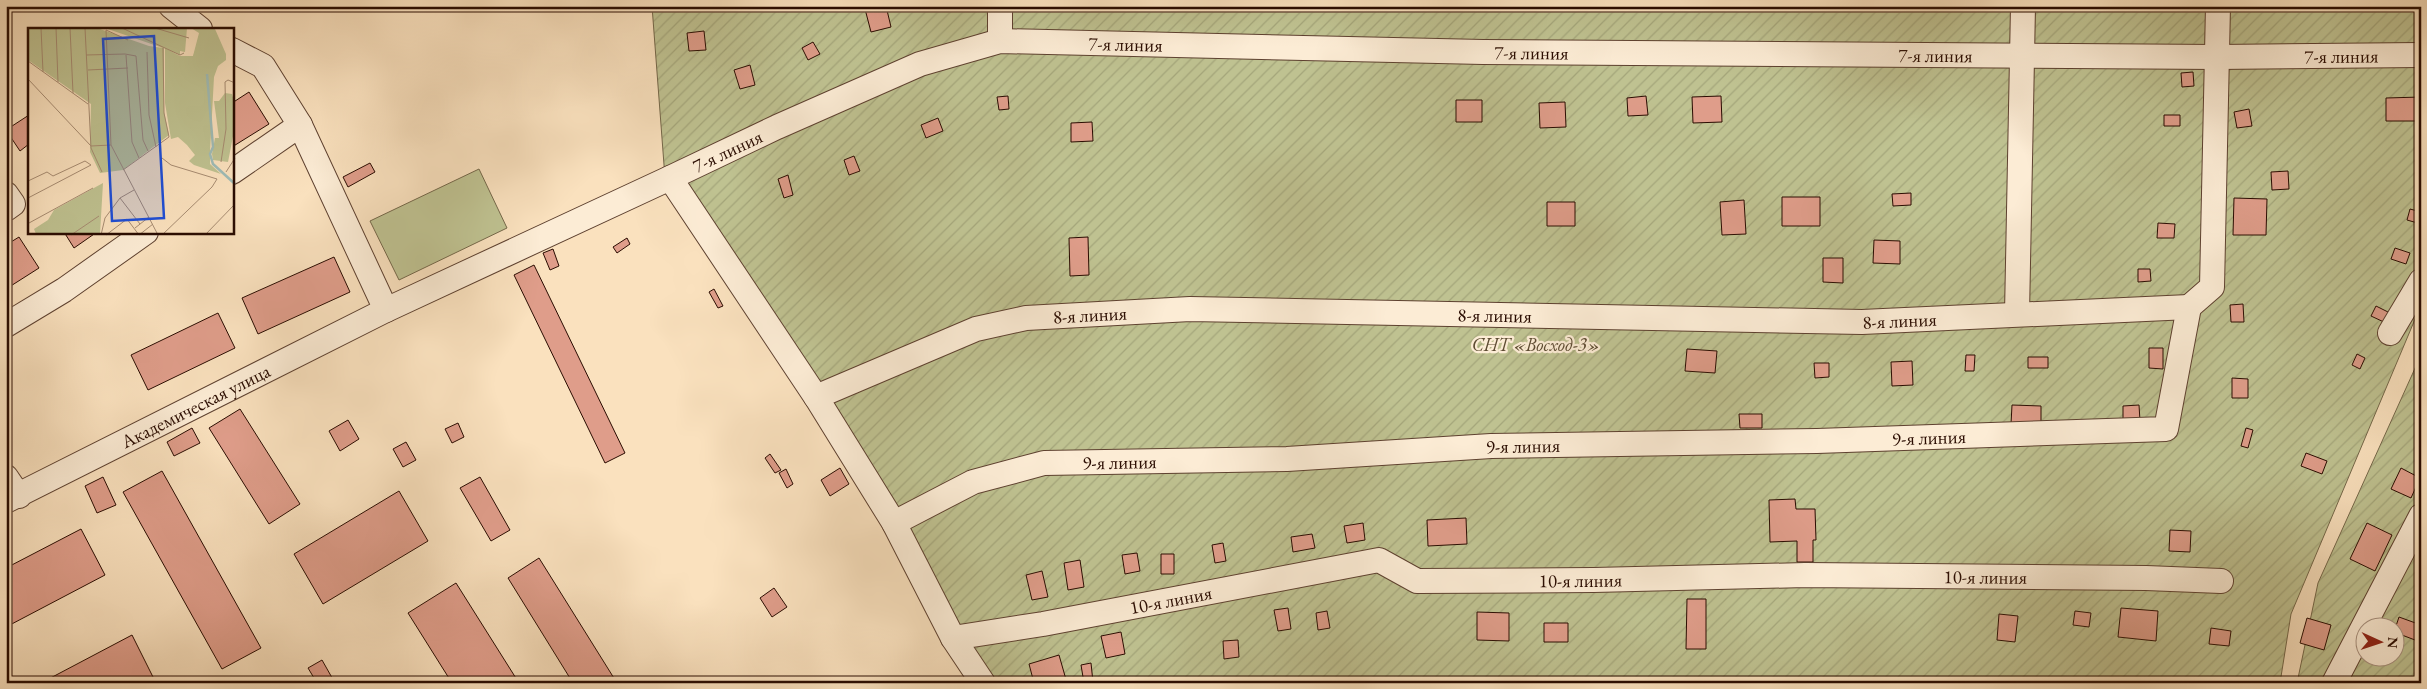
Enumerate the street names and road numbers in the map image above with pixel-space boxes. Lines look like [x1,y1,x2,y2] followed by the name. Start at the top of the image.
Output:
[1088,31,1163,57] street label: 7-я линия
[1494,40,1569,65] street label: 7-я линия
[1898,42,1973,68] street label: 7-я линия
[2304,43,2379,69] street label: 7-я линия
[688,123,767,178] street label: 7-я линия
[1052,300,1128,329] street label: 8-я линия
[1457,302,1533,328] street label: 8-я линия
[1862,306,1938,334] street label: 8-я линия
[116,358,275,454] street label: Академическая улица
[1891,423,1967,451] street label: 9-я линия
[1485,432,1561,459] street label: 9-я линия
[1082,449,1157,475] street label: 9-я линия
[1944,564,2028,589] street label: 10-я линия
[1539,567,1623,593] street label: 10-я линия
[1127,580,1214,620] street label: 10-я линия

